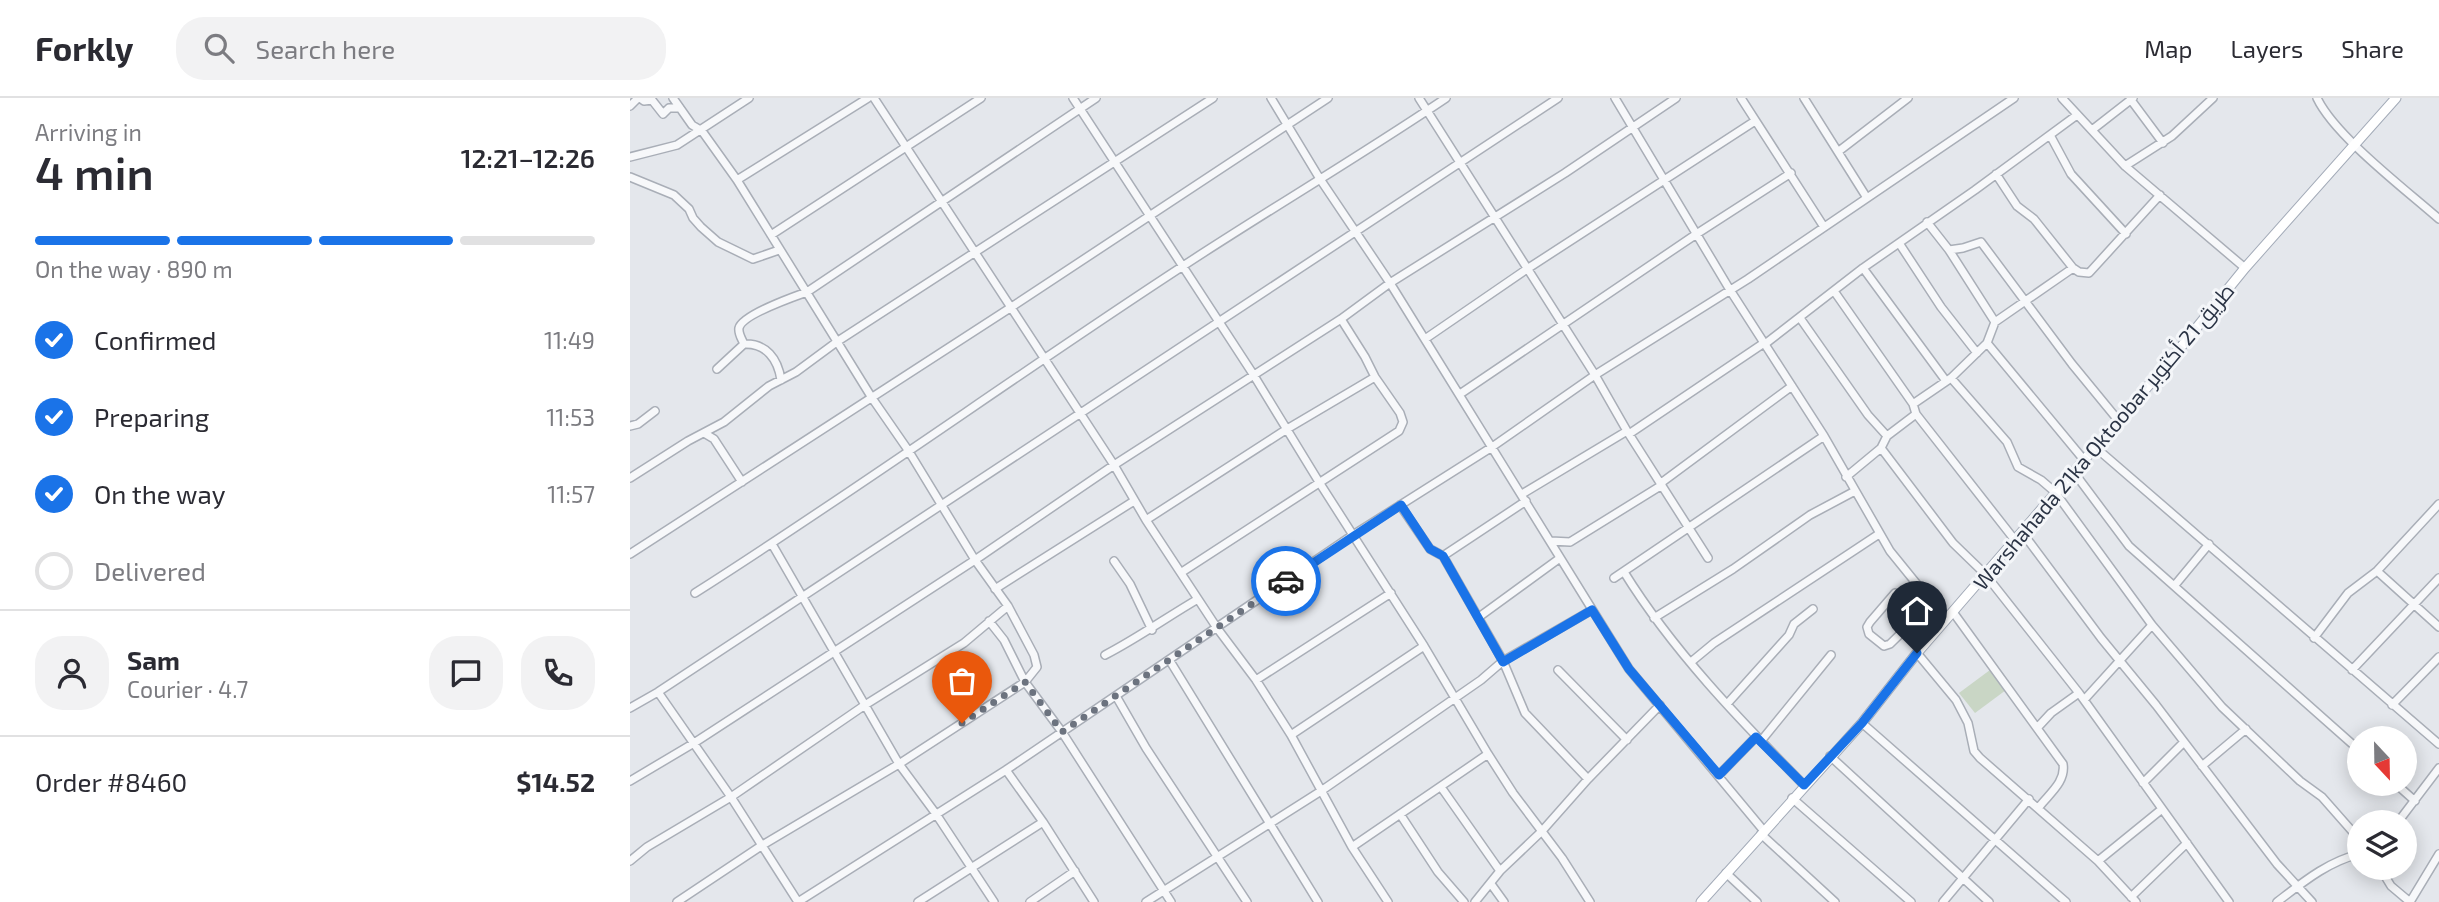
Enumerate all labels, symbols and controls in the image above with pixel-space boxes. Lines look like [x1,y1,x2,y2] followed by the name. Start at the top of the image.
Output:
[176,17,666,80] search box
[35,28,134,68] text: Forkly
[200,29,238,67] icon: search
[256,33,395,64] text: Search here
[2144,34,2192,63] text: Map
[2230,34,2303,63] text: Layers
[2341,34,2404,63] text: Share
[35,118,142,146] text: Arriving in
[461,142,595,173] text: 12:21–12:26
[35,144,154,199] text: 4 min
[35,255,233,283] text: On the way · 890 m
[1967,278,2240,596] street label: Warshahada 21ka Oktoobar طريق 21 أكتوبر
[35,321,73,359] icon: check
[94,324,217,355] text: Confirmed
[544,326,595,354] text: 11:49
[35,398,73,436] icon: check
[94,401,209,432] text: Preparing
[546,403,595,431] text: 11:53
[35,475,73,513] icon: check
[94,478,225,509] text: On the way
[547,480,595,508] text: 11:57
[1251,546,1321,616] courier
[94,555,206,586] text: Delivered
[1267,562,1305,600] icon: car
[1887,581,1947,653] pin
[1898,592,1936,630] icon: home
[35,636,109,710] button: person
[429,636,503,710] button: chat
[521,636,595,710] button: phone
[127,644,180,675] text: Sam
[932,651,992,723] pin
[943,662,981,700] icon: bag
[127,675,248,703] text: Courier · 4.7
[2347,726,2417,796] north arrow
[2347,726,2417,880] map controls
[35,766,187,797] text: Order #8460
[516,766,595,797] text: $14.52
[2347,810,2417,880] button: layers

